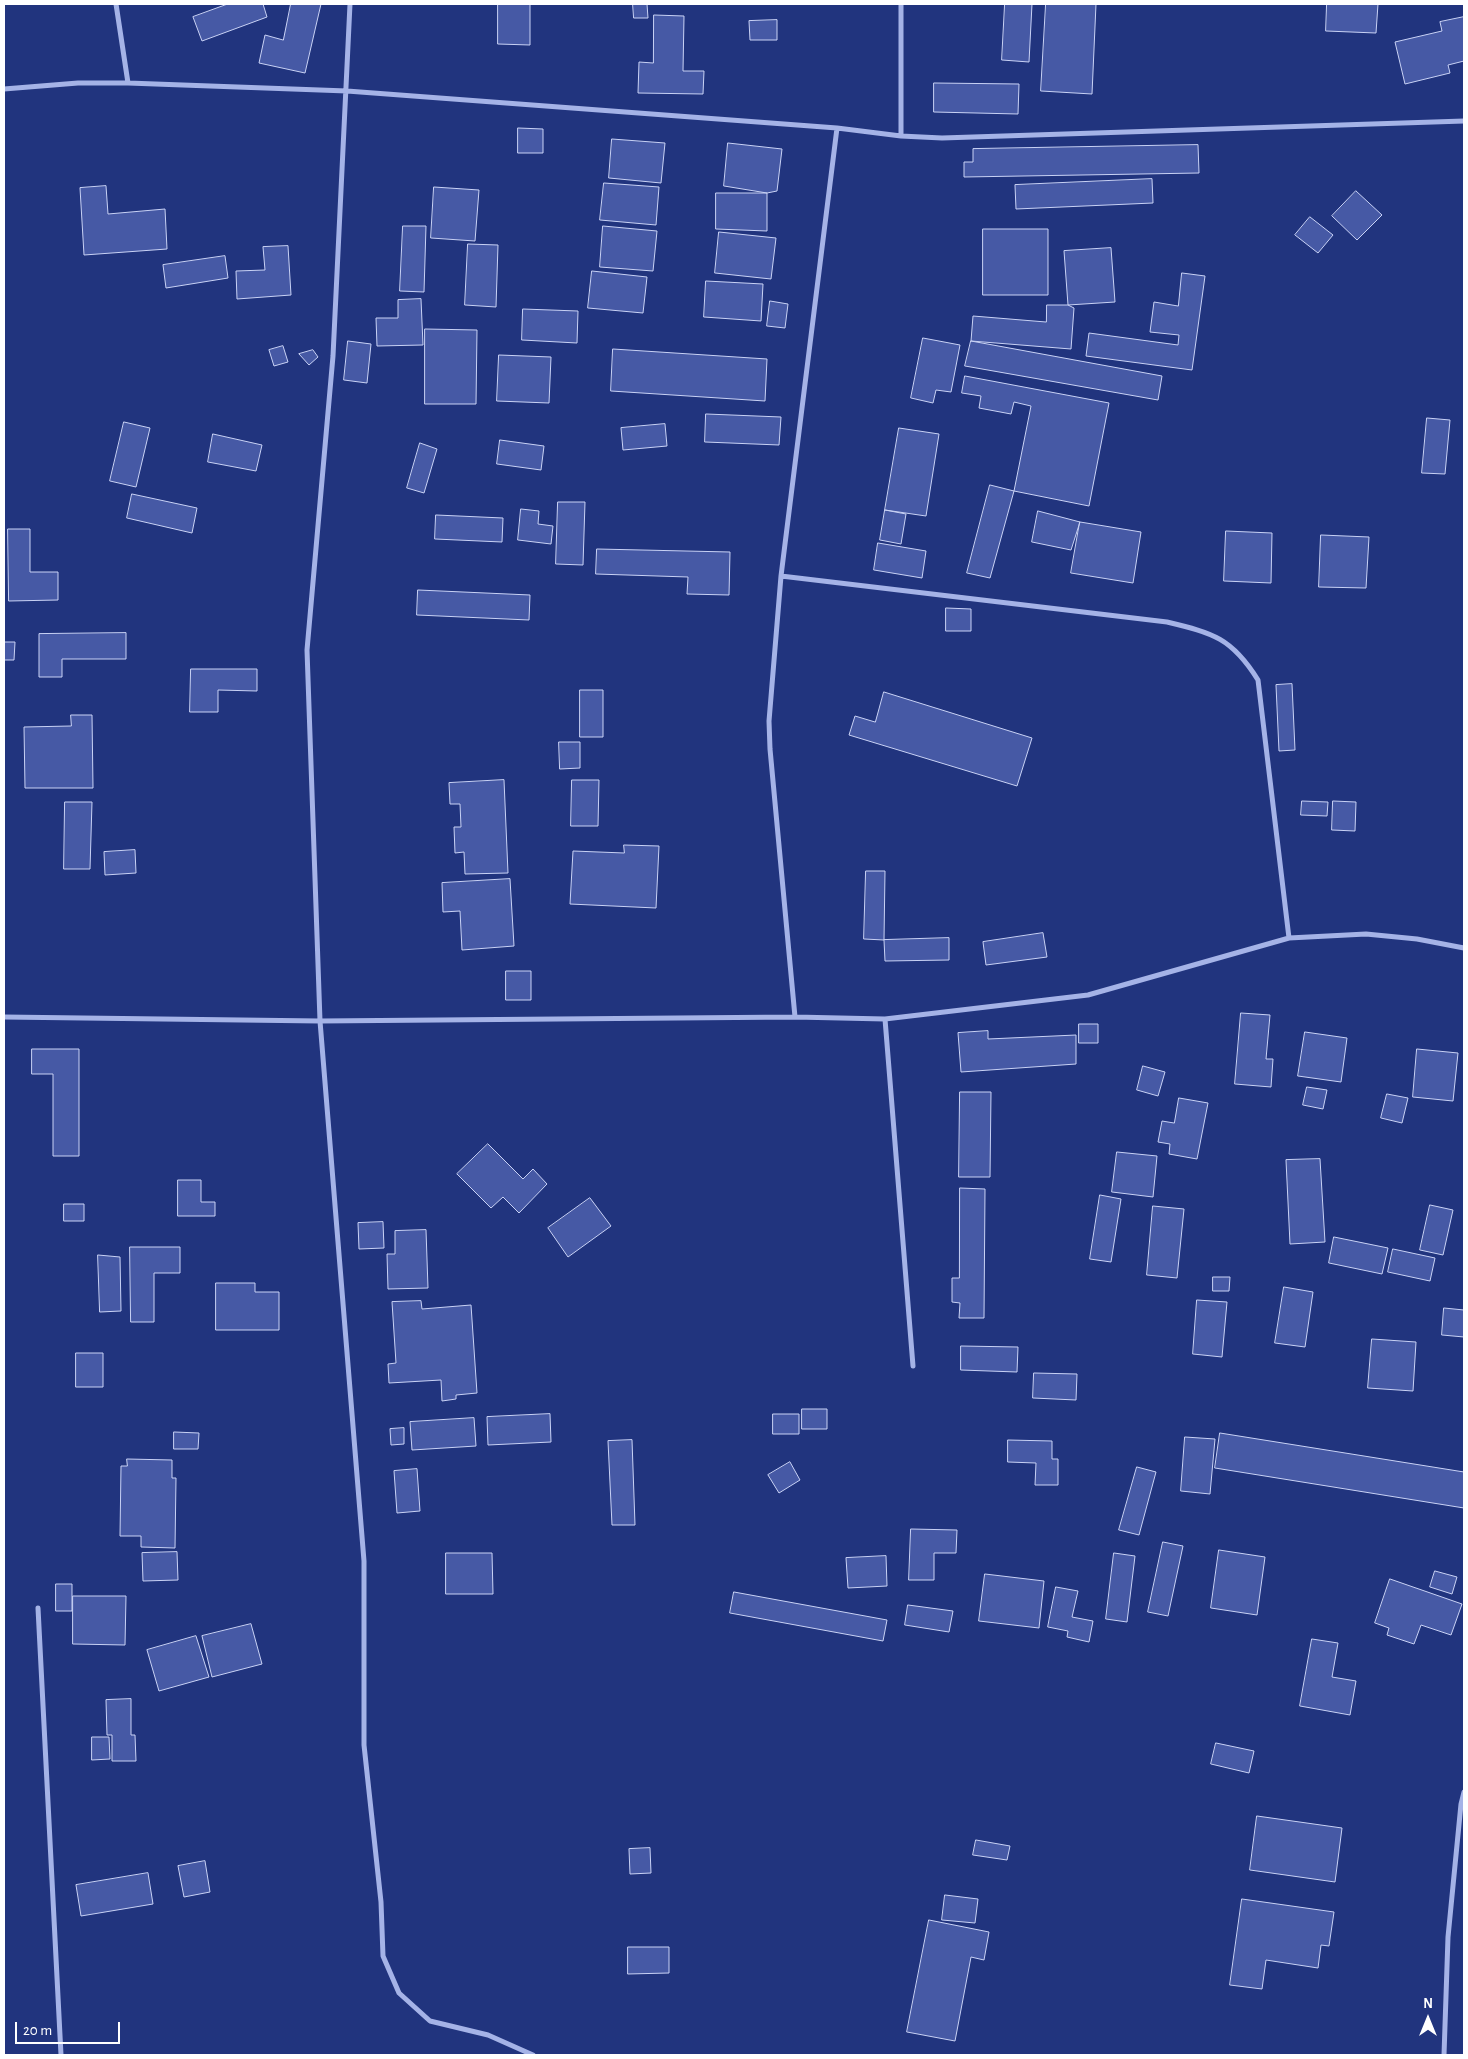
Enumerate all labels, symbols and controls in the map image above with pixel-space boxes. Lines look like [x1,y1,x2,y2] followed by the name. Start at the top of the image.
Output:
[1403,1994,1453,2044] north arrow
[1423,1997,1433,2011] text: N
[18,2012,122,2044] scale bar
[23,2023,52,2038] text: 20 m

